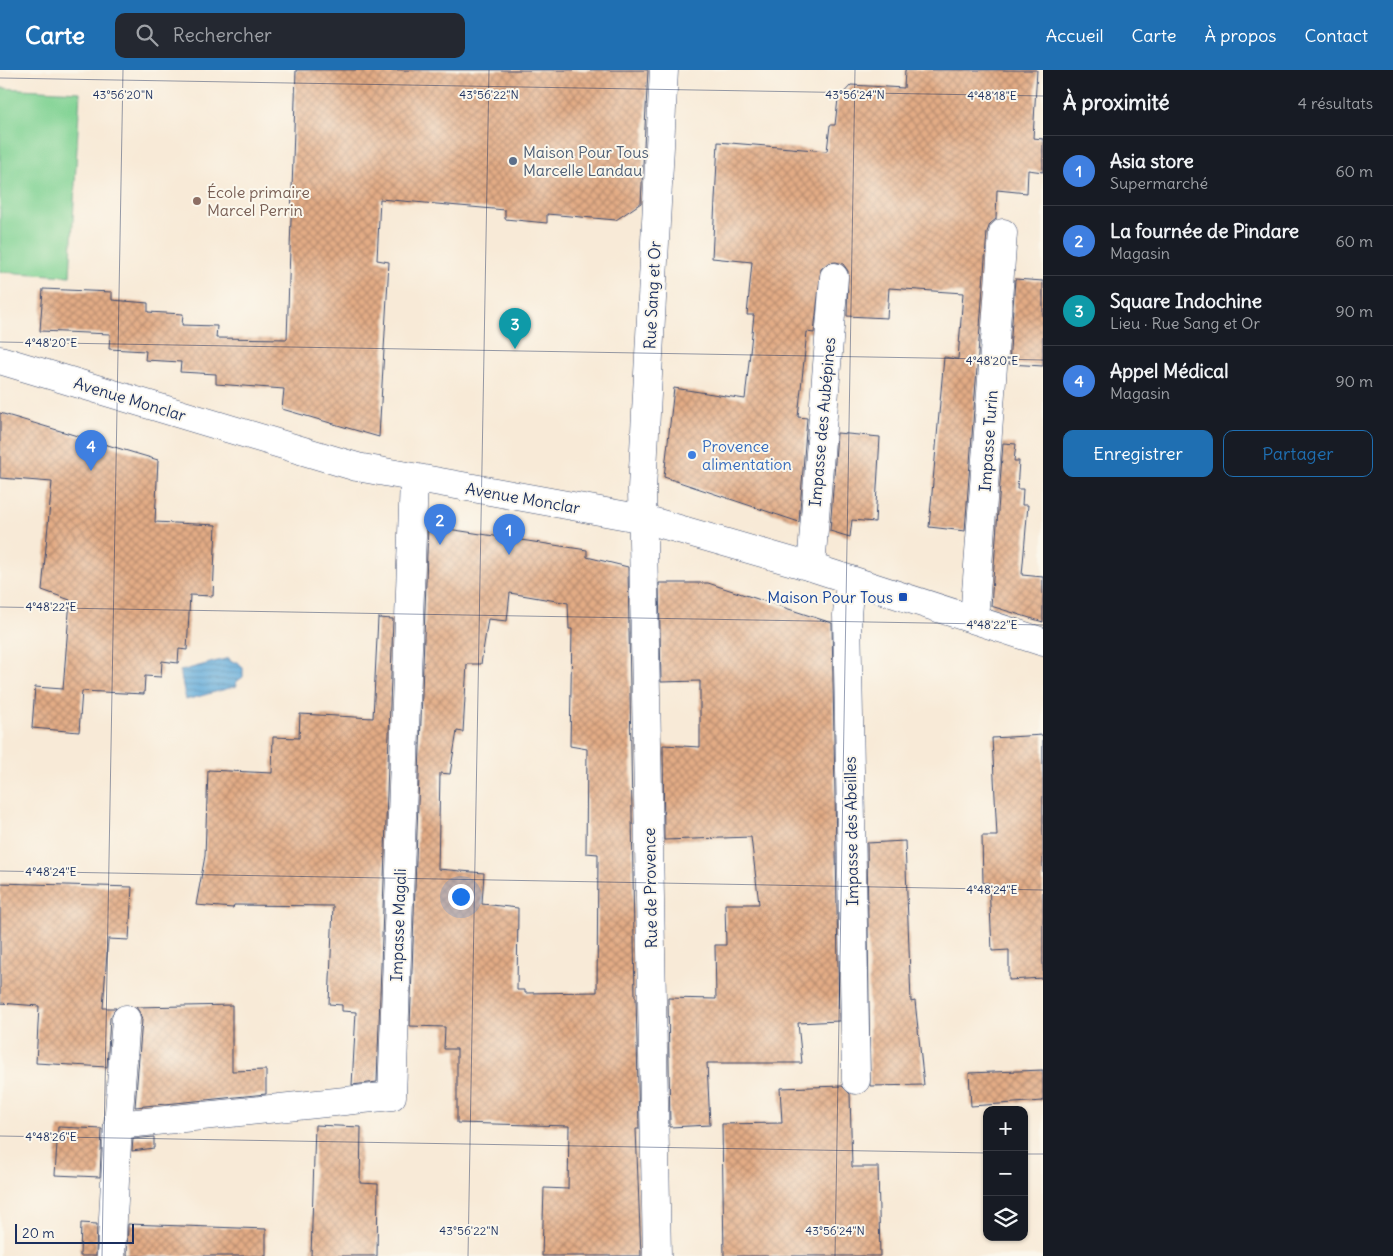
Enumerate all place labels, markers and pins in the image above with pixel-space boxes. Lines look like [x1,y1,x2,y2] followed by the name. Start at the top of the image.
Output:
[523,142,649,180] place label: Maison Pour Tous Marcelle Landau
[507,155,519,167] marker: Maison Pour Tous Marcelle Landau
[207,182,310,220] place label: École primaire Marcel Perrin
[191,195,203,207] marker: École primaire Marcel Perrin
[499,308,531,349] pin: 3
[75,430,107,471] pin: 4
[702,436,792,474] place label: Provence alimentation
[686,449,698,461] marker: Provence alimentation
[424,504,456,545] pin: 2
[493,514,525,555] pin: 1
[767,587,893,607] place label: Maison Pour Tous
[897,591,909,603] marker: Maison Pour Tous

